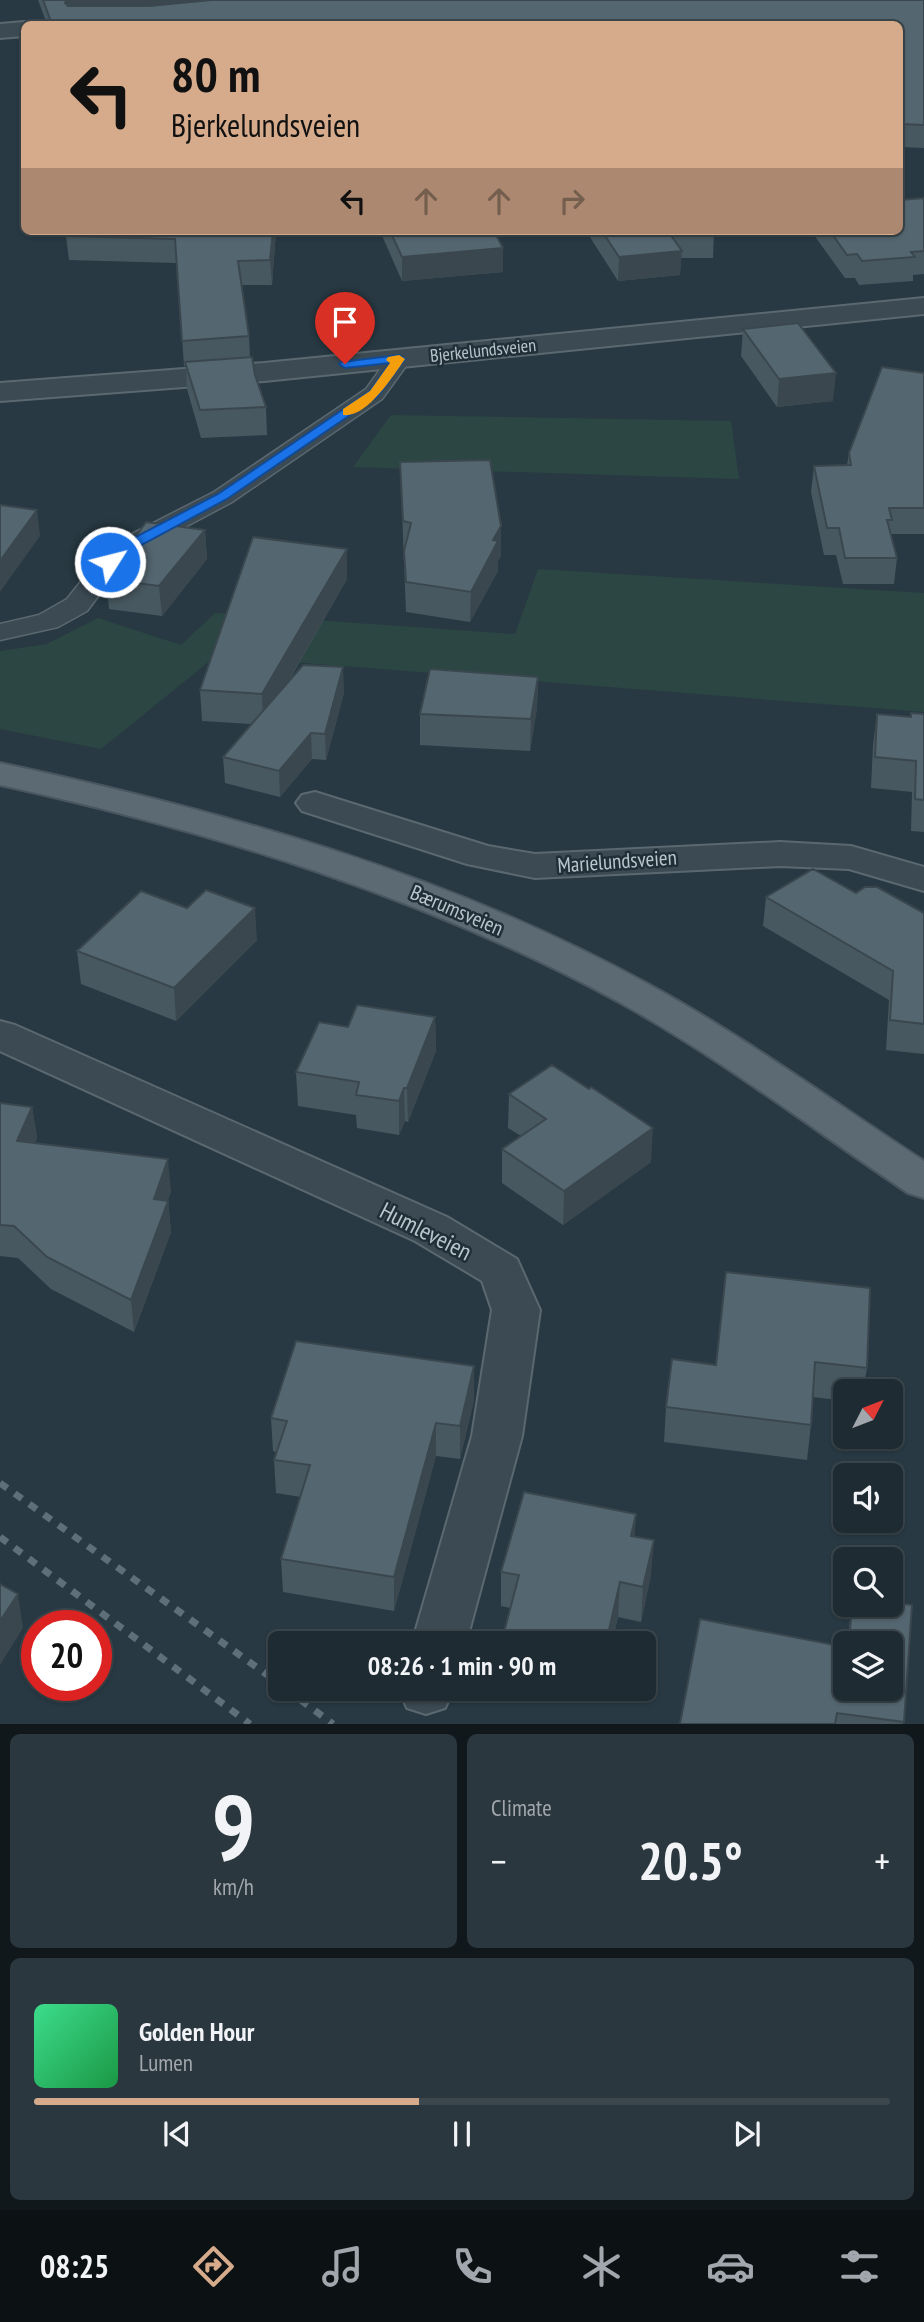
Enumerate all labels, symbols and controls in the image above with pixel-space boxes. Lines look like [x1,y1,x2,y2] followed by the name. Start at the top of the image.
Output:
[171,42,260,106] text: 80 m
[56,49,147,140] icon: left
[171,104,360,146] text: Bjerkelundsveien
[334,182,372,220] icon: left
[407,182,445,220] icon: ahead
[480,182,518,220] icon: ahead
[553,182,591,220] icon: right
[315,292,375,364] pin
[326,303,364,341] icon: arrive
[429,333,537,367] street label: Bjerkelundsveien
[73,525,147,599] position arrow
[556,843,678,879] street label: Marielundsveien
[406,878,508,942] street label: Bærumsveien
[375,1195,477,1267] street label: Humleveien
[833,1379,903,1449] north arrow
[833,1379,903,1701] map controls
[833,1463,903,1533] button: sound
[833,1547,903,1617] button: search
[21,1610,112,1701] speed limit sign: 20
[833,1631,903,1701] button: layers
[368,1649,556,1682] text: 08:26 · 1 min · 90 m
[212,1767,255,1885] text: 9
[491,1793,552,1822] text: Climate
[638,1827,743,1894] text: 20.5°
[491,1836,507,1885] text: −
[874,1836,890,1885] text: +
[213,1872,254,1901] text: km/h
[139,2015,254,2048] text: Golden Hour
[139,2048,193,2077] text: Lumen
[158,2115,196,2153] icon: previous
[443,2115,481,2153] icon: pause
[728,2115,766,2153] icon: next
[189,2242,238,2291] icon: directions
[318,2242,367,2291] icon: music
[448,2242,497,2291] icon: phone
[577,2242,626,2291] icon: climate
[706,2242,755,2291] icon: car
[835,2242,884,2291] icon: filters
[40,2245,109,2287] text: 08:25

